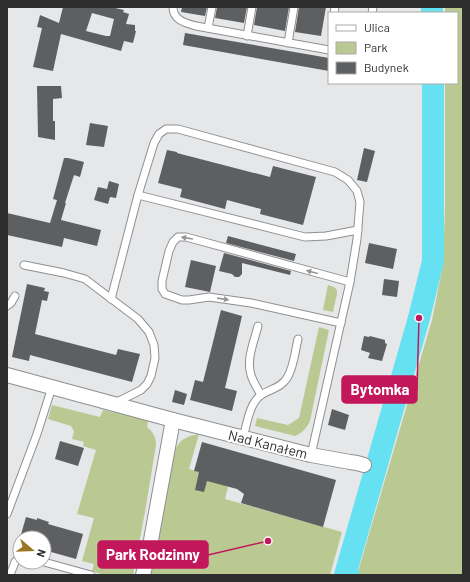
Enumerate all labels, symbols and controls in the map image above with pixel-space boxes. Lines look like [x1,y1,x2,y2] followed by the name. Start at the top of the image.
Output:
[328,12,458,84] legend
[364,20,390,34] text: Ulica
[364,40,388,54] text: Park
[364,60,409,74] text: Budynek
[181,235,193,241] one-way arrow
[306,268,319,274] one-way arrow
[217,296,229,302] one-way arrow
[342,376,417,403] callout: Bytomka
[351,380,410,398] text: Bytomka
[226,426,310,462] street label: Nad Kanałem
[12,530,52,570] north arrow
[98,541,208,568] callout: Park Rodzinny
[106,545,200,563] text: Park Rodzinny
[35,548,49,559] text: N

